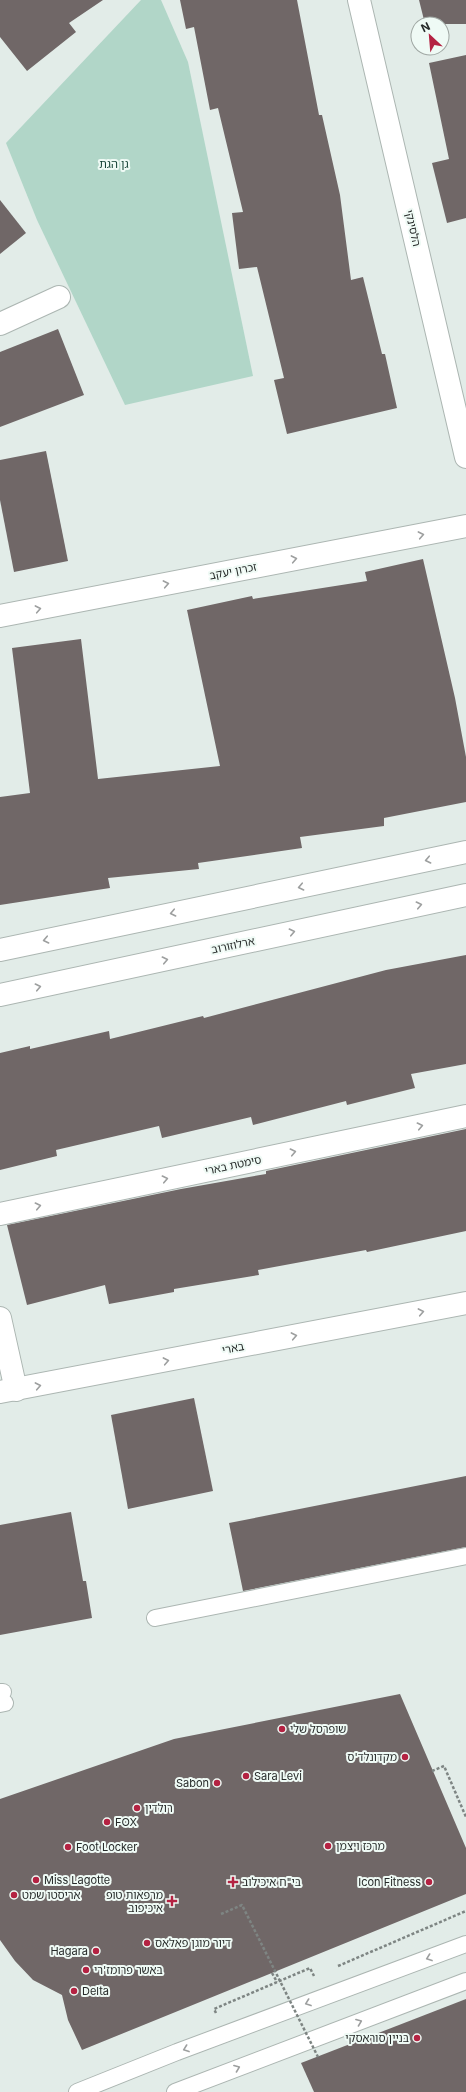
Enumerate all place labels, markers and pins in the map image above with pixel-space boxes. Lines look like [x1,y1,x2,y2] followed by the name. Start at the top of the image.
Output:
[290,1722,346,1736] place label: שופרסל שלי
[277,1724,287,1734] marker: שופרסל שלי
[347,1750,397,1764] place label: מקדונלד'ס
[400,1752,410,1762] marker: מקדונלד'ס
[254,1769,302,1783] place label: Sara Levi
[241,1771,251,1781] marker: Sara Levi
[176,1776,209,1790] place label: Sabon
[212,1778,222,1788] marker: Sabon
[145,1801,173,1815] place label: רולדין
[132,1803,142,1813] marker: רולדין
[115,1815,138,1829] place label: FOX
[102,1817,112,1827] marker: FOX
[336,1839,385,1853] place label: מרכז ויצמן
[76,1840,137,1854] place label: Foot Locker
[323,1841,333,1851] marker: מרכז ויצמן
[63,1842,73,1852] marker: Foot Locker
[44,1873,110,1887] place label: Miss Lagotte
[31,1875,41,1885] marker: Miss Lagotte
[242,1875,301,1889] place label: בי"ח איכילוב
[358,1875,421,1889] place label: Icon Fitness
[227,1876,239,1888] marker: בי"ח איכילוב
[424,1877,434,1887] marker: Icon Fitness
[22,1888,81,1902] place label: אריסטו שמט
[106,1888,163,1915] place label: מרפאות טופ איכיפוב
[9,1890,19,1900] marker: אריסטו שמט
[166,1895,178,1907] marker: מרפאות טופ איכיפוב
[155,1936,231,1950] place label: דיור מוגן פאלאס
[142,1938,152,1948] marker: דיור מוגן פאלאס
[50,1944,88,1958] place label: Hagara
[91,1946,101,1956] marker: Hagara
[94,1963,163,1977] place label: באשר פרומז'רי
[81,1965,91,1975] marker: באשר פרומז'רי
[82,1984,109,1998] place label: Delta
[69,1986,79,1996] marker: Delta
[345,2031,409,2045] place label: בניין סוראסקי
[412,2033,422,2043] marker: בניין סוראסקי

